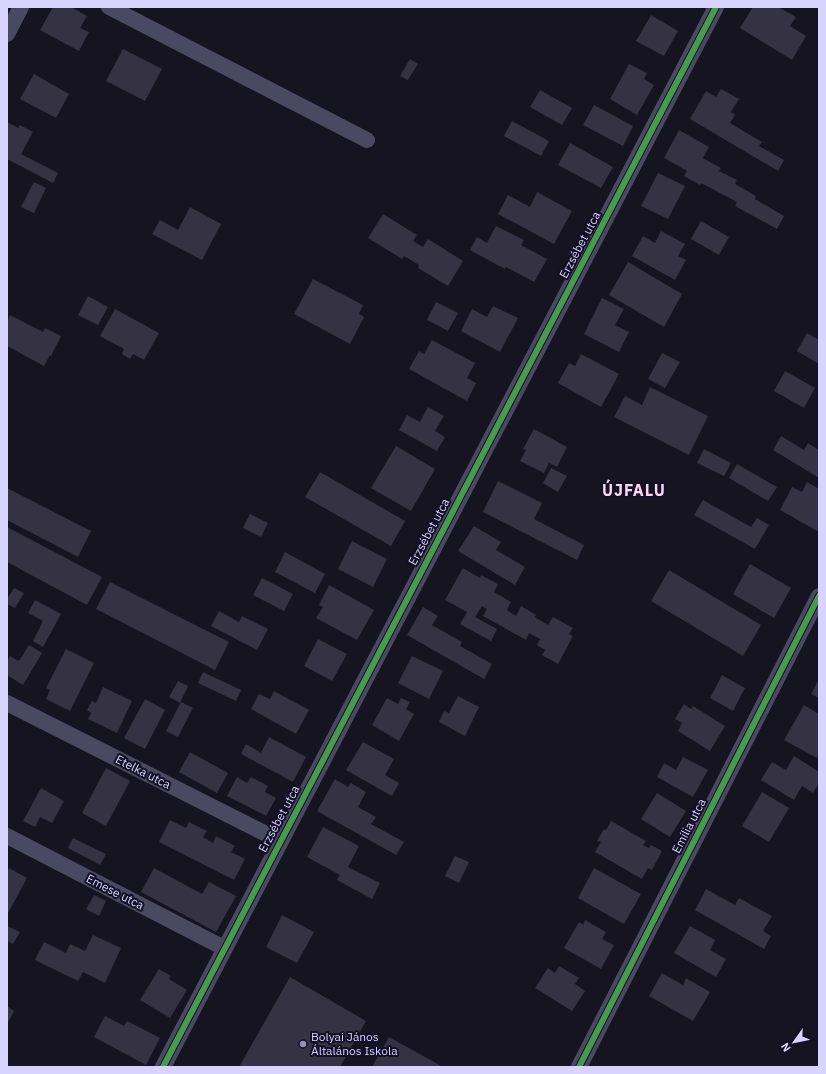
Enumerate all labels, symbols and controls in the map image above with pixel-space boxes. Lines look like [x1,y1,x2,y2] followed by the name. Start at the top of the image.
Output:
[556,208,604,281] street label: Erzsébet utca
[602,479,666,500] district label: ÚJFALU
[405,495,453,568] street label: Erzsébet utca
[113,751,174,792] street label: Etelka utca
[255,782,303,855] street label: Erzsébet utca
[668,795,709,856] street label: Emília utca
[84,871,147,913] street label: Emese utca
[774,1022,814,1062] north arrow
[311,1029,398,1058] place label: Bolyai János Általános Iskola
[298,1039,308,1049] marker: Bolyai János Általános Iskola
[778,1040,794,1055] text: N

